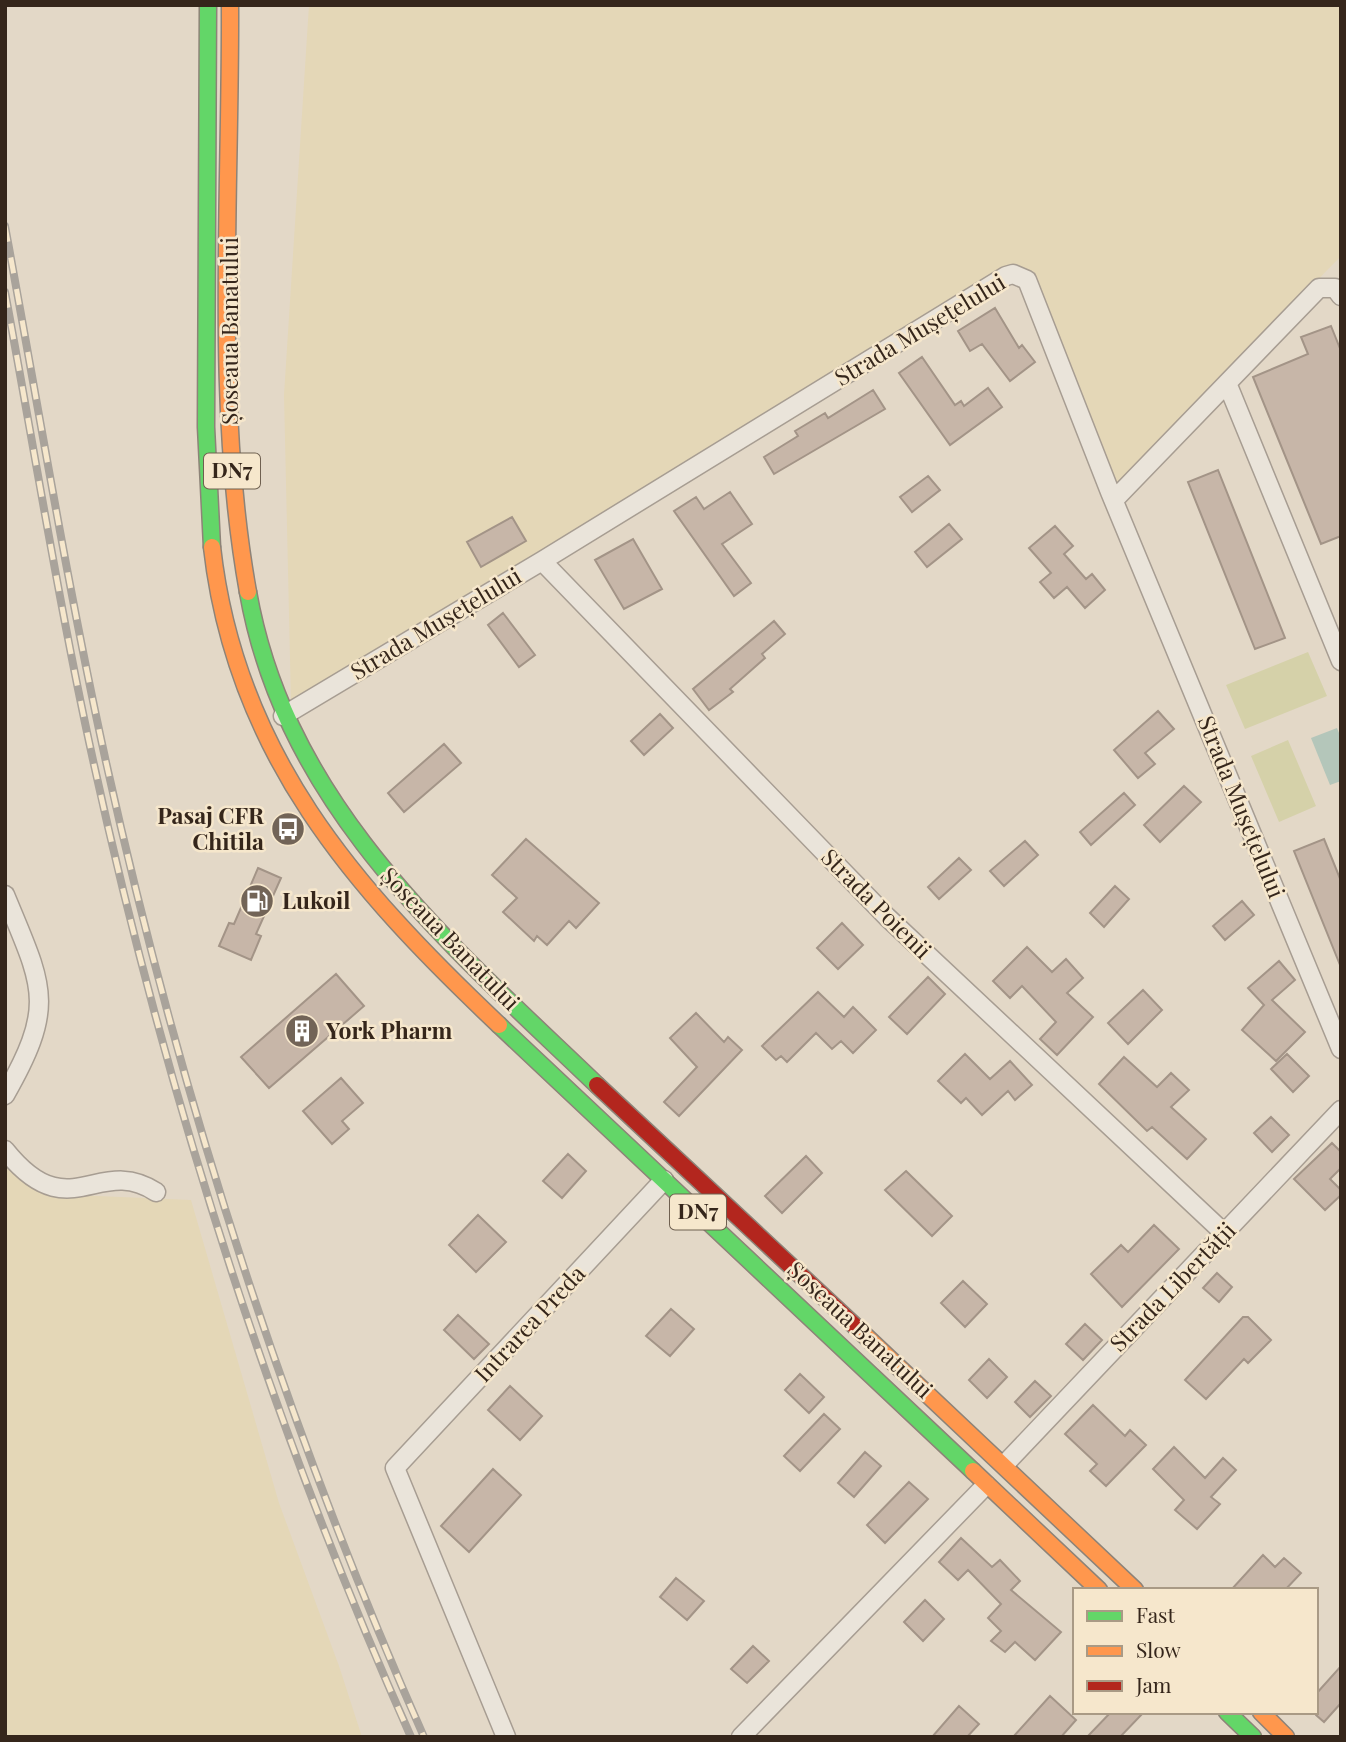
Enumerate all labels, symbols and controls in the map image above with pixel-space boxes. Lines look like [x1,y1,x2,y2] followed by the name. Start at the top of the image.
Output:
[213,237,244,425] street label: Șoseaua Banatului
[828,265,1011,392] street label: Strada Mușețelului
[204,454,260,489] road number: DN7
[344,559,527,686] street label: Strada Mușețelului
[1192,711,1293,902] street label: Strada Mușețelului
[157,799,265,856] place label: Pasaj CFR Chitila
[269,810,307,848] bus stop icon: Pasaj CFR Chitila
[815,841,939,965] street label: Strada Poienii
[375,860,528,1016] street label: Șoseaua Banatului
[238,882,276,920] fuel station icon: Lukoil
[282,884,350,915] place label: Lukoil
[283,1012,321,1050] building icon: York Pharm
[325,1014,452,1045] place label: York Pharm
[670,1194,726,1230] road number: DN7
[1102,1214,1242,1357] street label: Strada Libertății
[782,1254,940,1404] street label: Șoseaua Banatului
[467,1257,592,1388] street label: Intrarea Preda
[1073,1588,1318,1714] legend
[1136,1600,1175,1628] text: Fast
[1136,1635,1181,1663] text: Slow
[1135,1670,1172,1698] text: Jam

